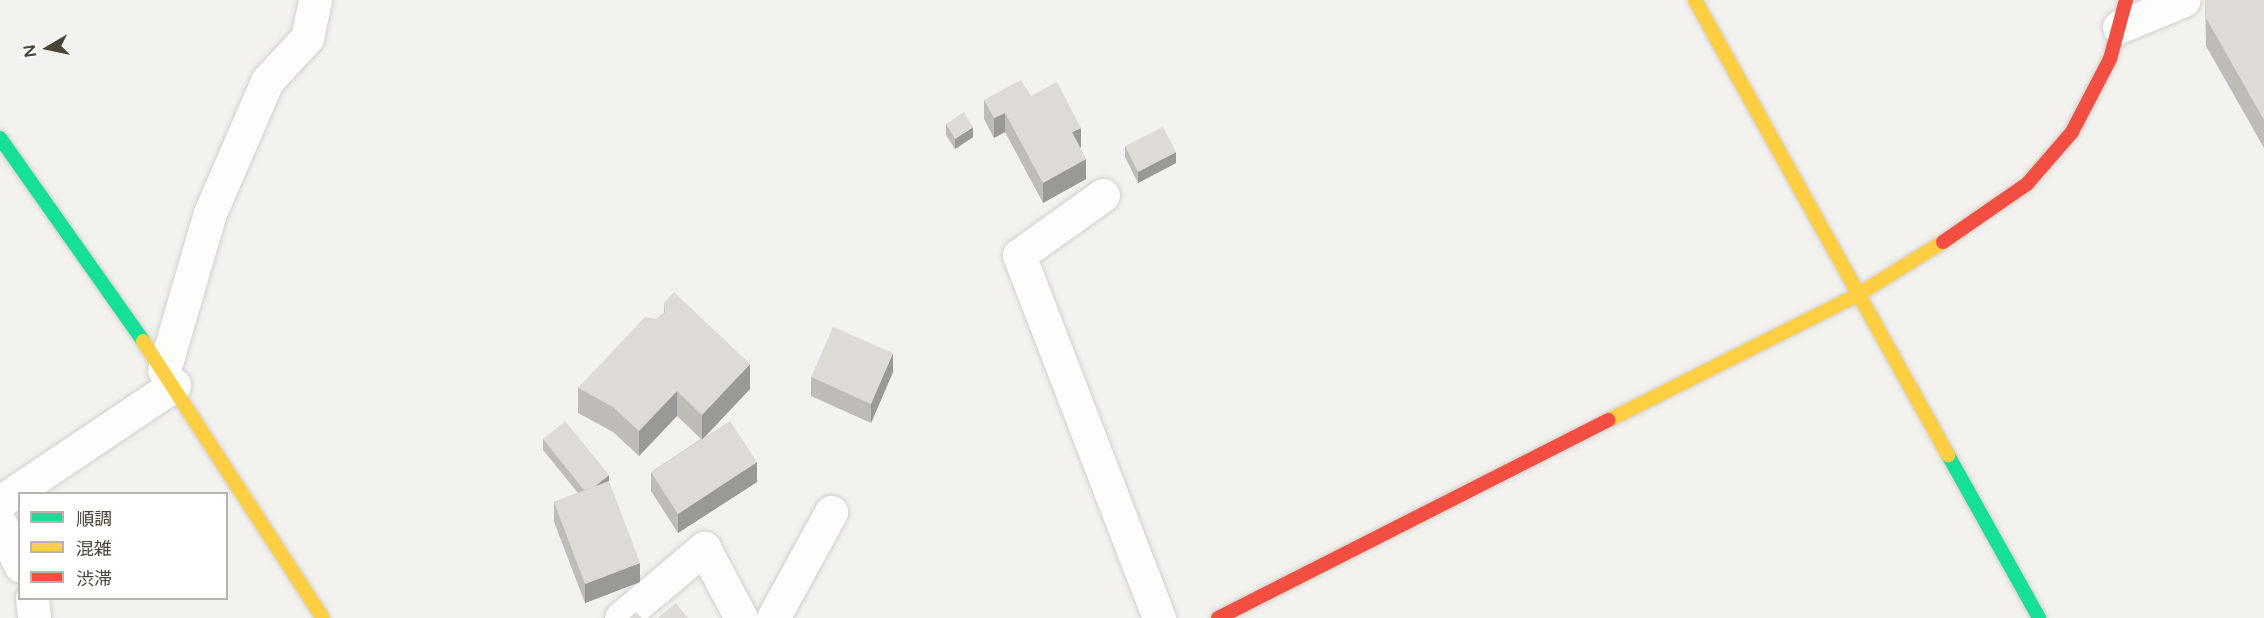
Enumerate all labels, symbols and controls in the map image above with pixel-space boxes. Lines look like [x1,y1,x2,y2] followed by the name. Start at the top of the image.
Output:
[18,18,78,78] north arrow
[19,43,41,59] text: N
[18,492,228,600] legend
[76,508,112,530] text: 順調
[76,538,112,560] text: 混雑
[76,568,112,590] text: 渋滞

